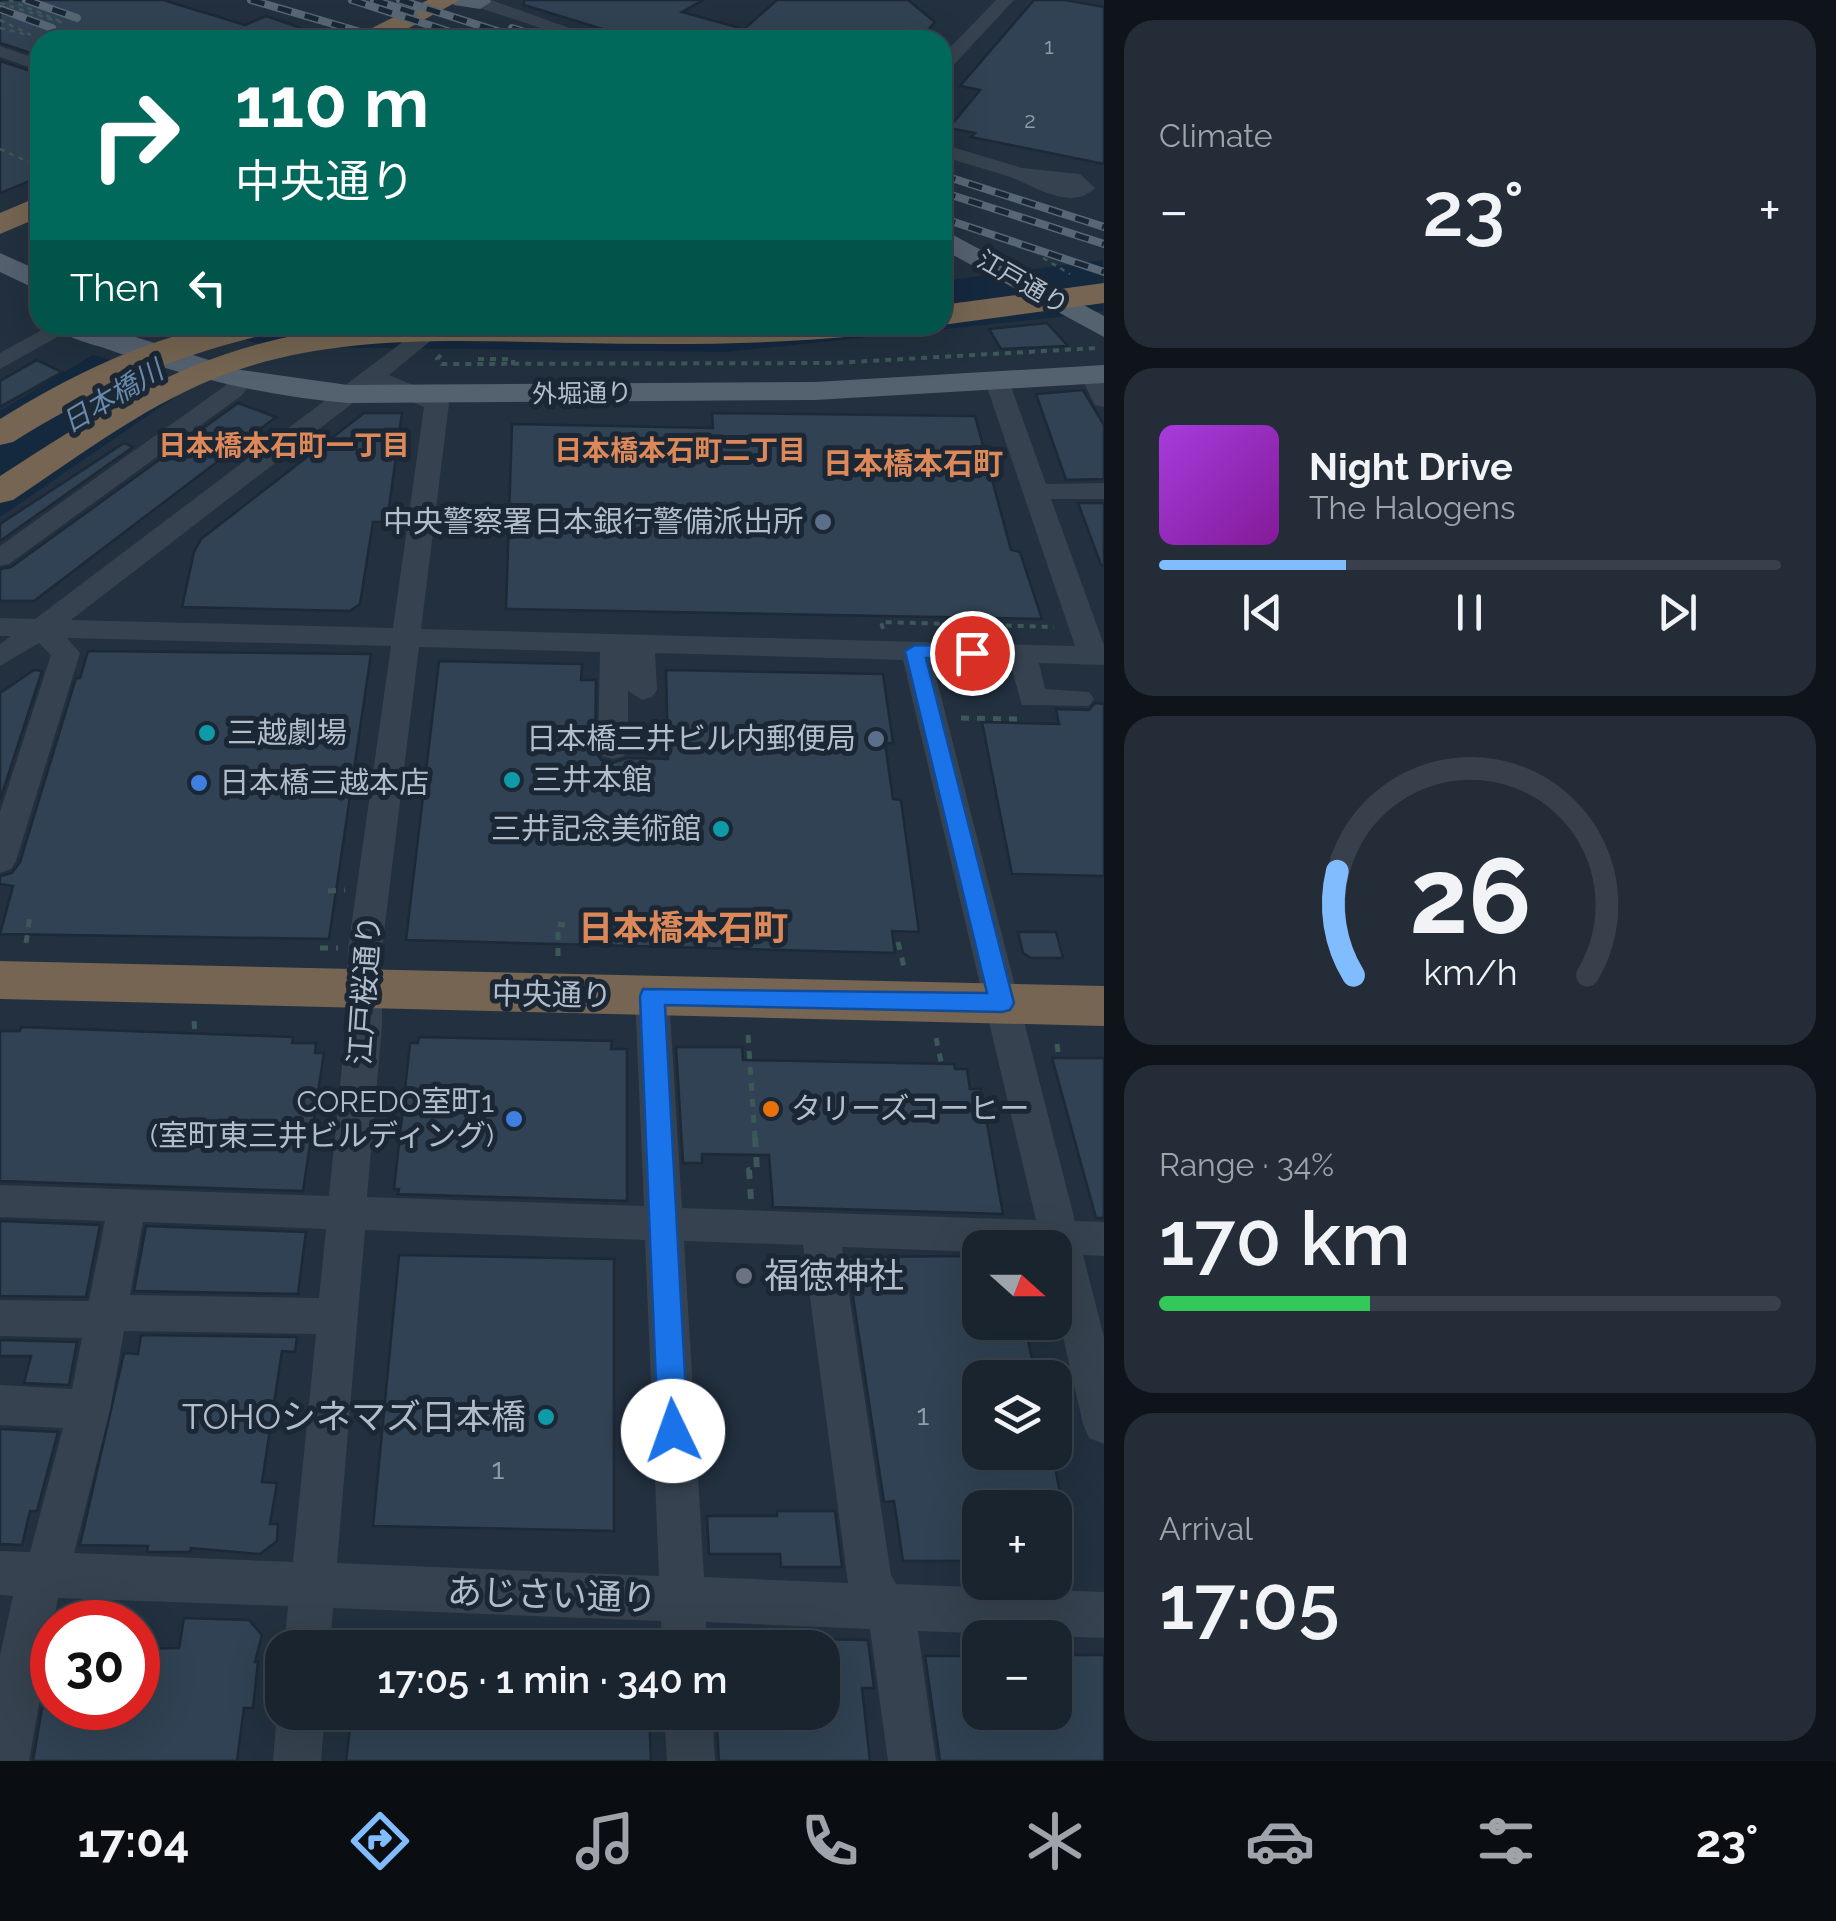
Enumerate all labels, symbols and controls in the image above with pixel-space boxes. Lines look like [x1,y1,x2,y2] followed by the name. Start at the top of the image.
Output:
[1044,33,1054,59] house number: 1
[235,61,429,143] text: 110 m
[70,70,200,200] icon: right
[1024,107,1036,133] house number: 2
[1159,117,1273,154] text: Climate
[235,155,415,208] text: 中央通り
[1423,165,1524,254] text: 23°
[1159,178,1189,243] text: −
[1758,178,1781,243] text: +
[972,244,1074,320] street label: 江戸通り
[180,260,235,315] icon: left
[70,265,160,310] text: Then
[56,352,171,439] water label: 日本橋川
[532,377,632,409] street label: 外堀通り
[158,429,410,462] district label: 日本橋本石町一丁目
[554,434,806,467] district label: 日本橋本石町二丁目
[1309,444,1513,489] text: Night Drive
[823,446,1003,481] district label: 日本橋本石町
[1309,489,1515,526] text: The Halogens
[383,504,803,539] place label: 中央警察署日本銀行警備派出所
[812,511,834,533] marker: 中央警察署日本銀行警備派出所
[1235,585,1290,640] icon: previous
[1442,585,1497,640] icon: pause
[1650,585,1705,640] icon: next
[930,611,1015,696] pin
[945,626,1000,681] icon: arrive
[227,715,347,750] place label: 三越劇場
[526,721,856,756] place label: 日本橋三井ビル内郵便局
[196,722,218,744] marker: 三越劇場
[865,728,887,750] marker: 日本橋三井ビル内郵便局
[532,762,652,797] place label: 三井本館
[219,765,429,800] place label: 日本橋三越本店
[501,769,523,791] marker: 三井本館
[188,772,210,794] marker: 日本橋三越本店
[491,811,701,846] place label: 三井記念美術館
[710,818,732,840] marker: 三井記念美術館
[1409,835,1531,957] text: 26
[578,907,788,948] district label: 日本橋本石町
[342,914,387,1066] street label: 江戸桜通り
[1423,951,1517,993] text: km/h
[492,976,612,1013] street label: 中央通り
[150,1084,494,1153] place label: COREDO室町1 (室町東三井ビルディング)
[791,1091,1030,1126] place label: タリーズコーヒー
[760,1098,782,1120] marker: タリーズコーヒー
[503,1108,525,1130] marker: COREDO室町1 (室町東三井ビルディング)
[1159,1146,1334,1183] text: Range · 34%
[1159,1194,1411,1283] text: 170 km
[962,1230,1072,1340] north arrow
[962,1230,1072,1730] map controls
[764,1255,904,1296] place label: 福徳神社
[733,1265,755,1287] marker: 福徳神社
[962,1360,1072,1470] button: layers
[621,1379,725,1483] position arrow
[182,1396,526,1437] place label: TOHOシネマズ日本橋
[917,1397,930,1432] house number: 1
[535,1406,557,1428] marker: TOHOシネマズ日本橋
[492,1451,505,1486] house number: 1
[962,1490,1072,1600] button: +
[1159,1510,1253,1547] text: Arrival
[1159,1558,1340,1647] text: 17:05
[446,1570,658,1619] street label: あじさい通り
[30,1600,160,1730] speed limit sign: 30
[962,1620,1072,1730] button: −
[378,1657,727,1702] text: 17:05 · 1 min · 340 m
[345,1806,415,1876] icon: directions
[570,1806,640,1876] icon: music
[795,1806,865,1876] icon: phone
[1020,1806,1090,1876] icon: climate
[1245,1806,1315,1876] icon: car
[1471,1806,1541,1876] icon: filters
[78,1815,190,1868] text: 17:04
[1696,1815,1758,1868] text: 23°

